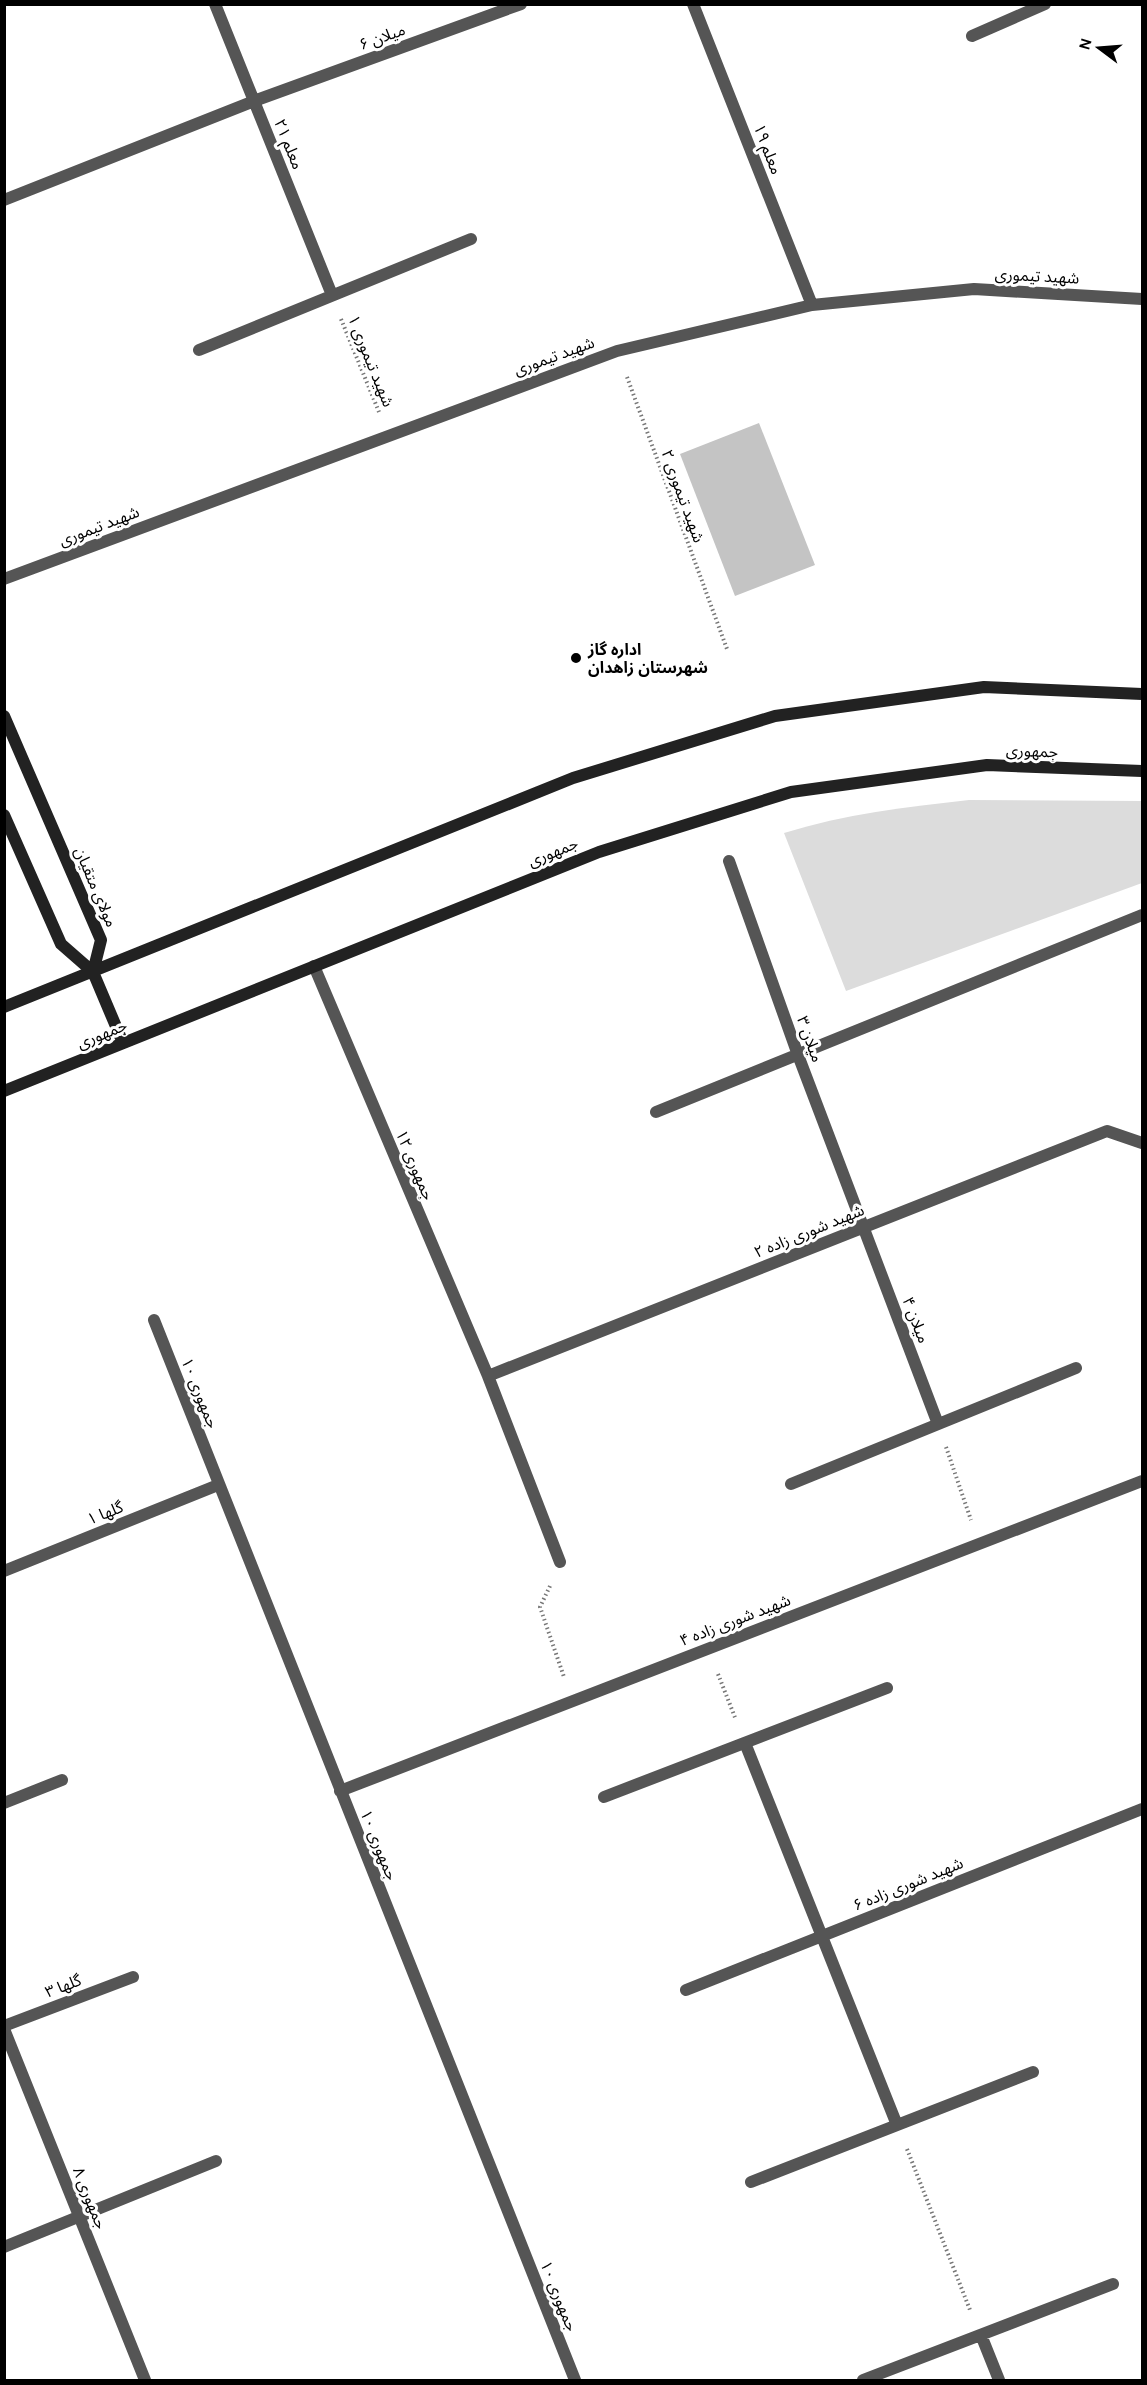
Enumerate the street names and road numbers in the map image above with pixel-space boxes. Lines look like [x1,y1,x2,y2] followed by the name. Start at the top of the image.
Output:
[356,20,408,54] street label: میلان ۶
[268,116,308,173] street label: معلم ۲۱
[747,121,786,178] street label: معلم ۱۹
[994,264,1080,288] street label: شهید تیموری
[344,312,398,410] street label: شهید تیموری ۱
[511,333,597,379] street label: شهید تیموری
[657,447,709,545] street label: شهید تیموری ۲
[56,502,142,550] street label: شهید تیموری
[1005,741,1059,761] street label: جمهوری
[525,833,581,871] street label: جمهوری
[71,844,121,930] street label: مولای متقیان
[793,1013,827,1065] street label: میلان ۳
[74,1015,130,1053] street label: جمهوری
[392,1127,438,1203] street label: جمهوری ۱۲
[751,1200,867,1262] street label: شهید شوری زاده ۲
[899,1294,933,1346] street label: میلان ۴
[177,1355,223,1431] street label: جمهوری ۱۰
[84,1497,126,1529] street label: گلها ۱
[677,1590,793,1650] street label: شهید شوری زاده ۴
[356,1807,402,1883] street label: جمهوری ۱۰
[850,1853,966,1915] street label: شهید شوری زاده ۶
[42,1970,84,2002] street label: گلها ۳
[69,2164,111,2232] street label: جمهوری ۸
[536,2258,582,2334] street label: جمهوری ۱۰

